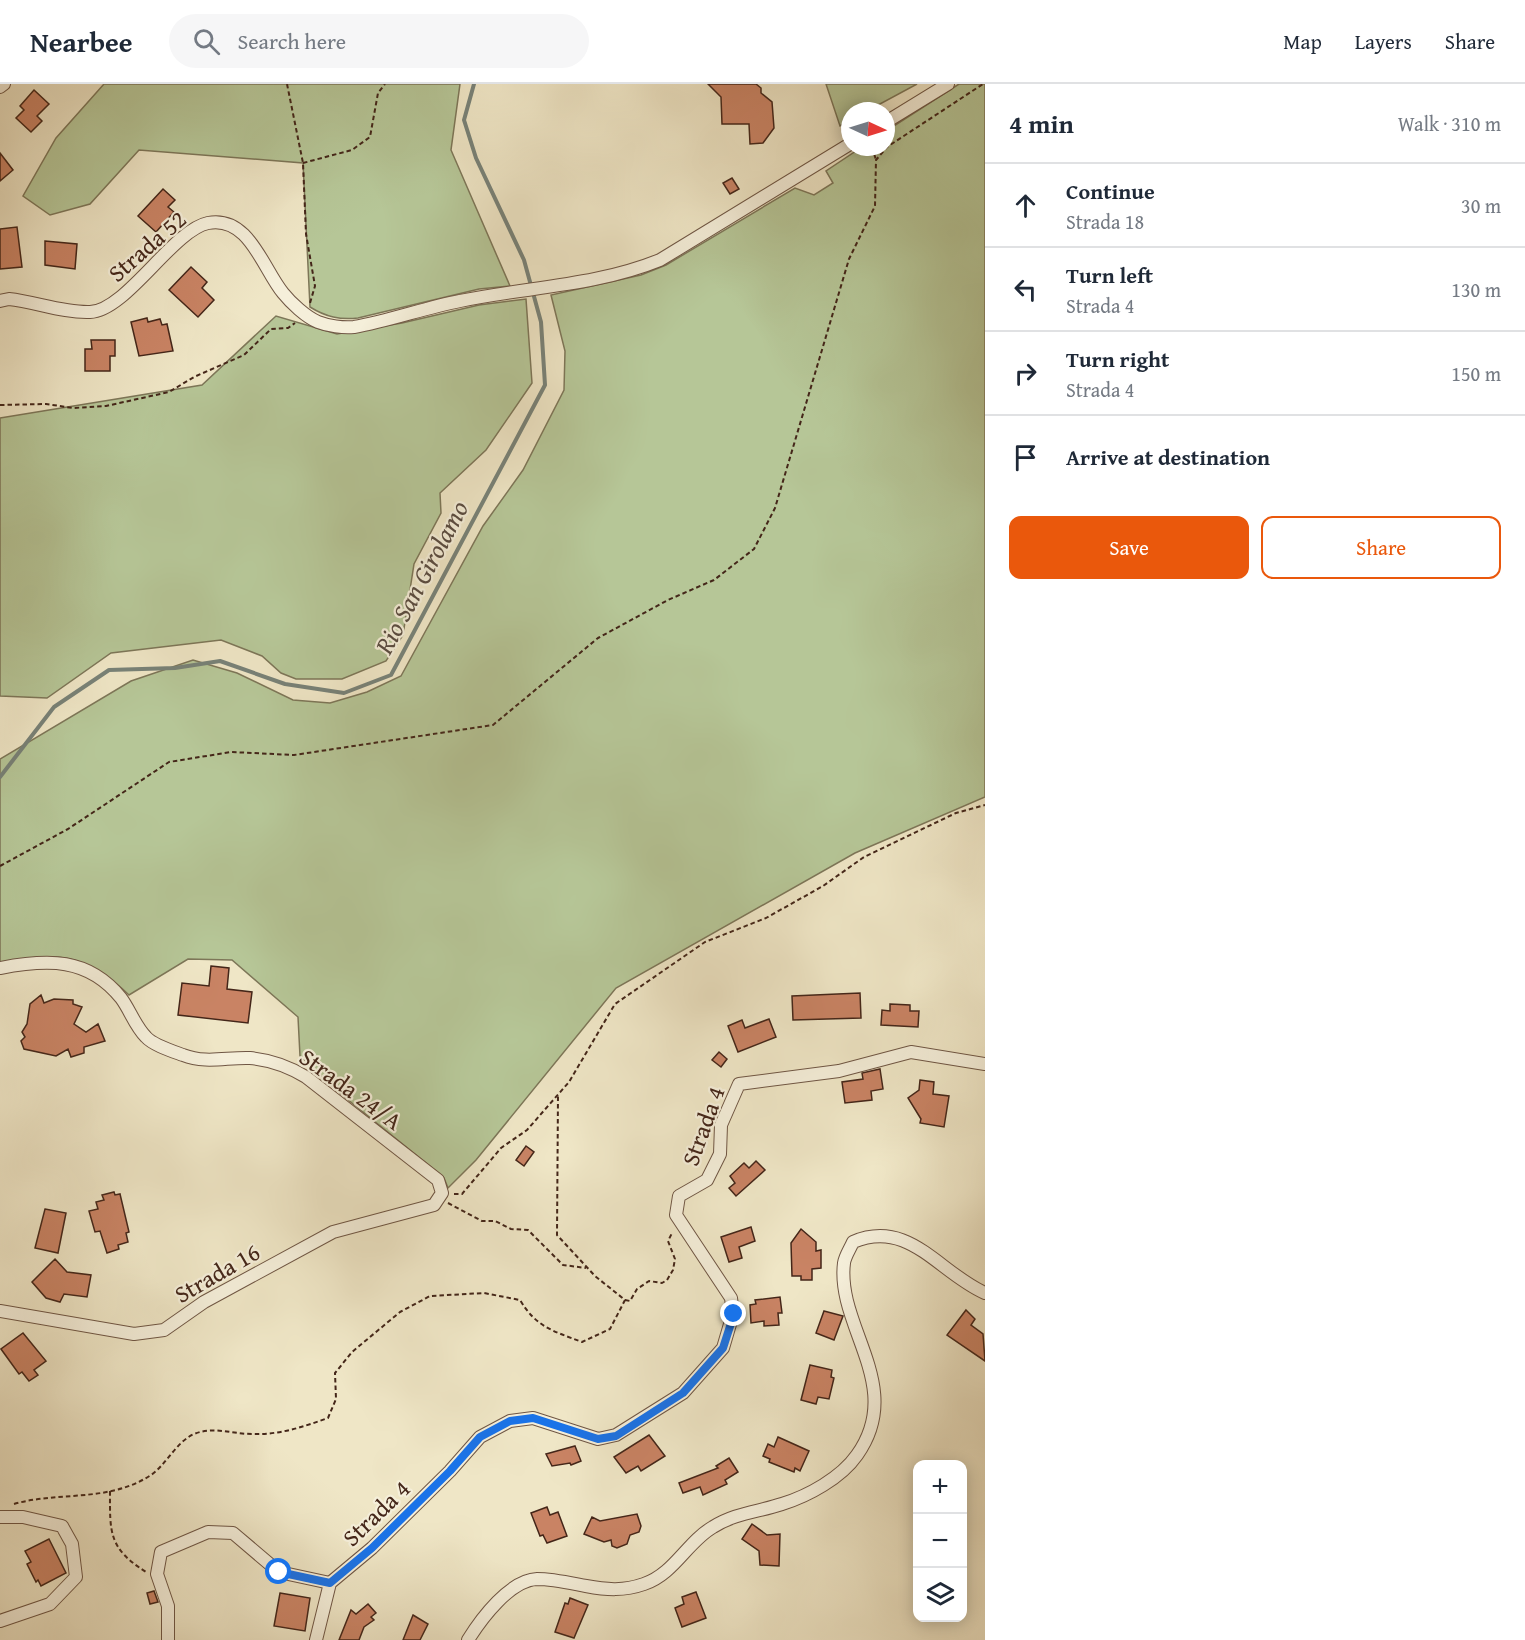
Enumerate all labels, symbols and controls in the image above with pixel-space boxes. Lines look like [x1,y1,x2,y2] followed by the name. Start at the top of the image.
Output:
[169,14,589,68] search box
[30,21,133,62] text: Nearbee
[190,25,223,58] icon: search
[238,25,346,57] text: Search here
[1283,26,1322,57] text: Map
[1355,26,1412,57] text: Layers
[1445,26,1495,57] text: Share
[841,102,895,156] north arrow
[1009,104,1074,143] text: 4 min
[1398,109,1501,138] text: Walk · 310 m
[1066,175,1155,207] text: Continue
[1009,189,1042,222] icon: ahead
[1461,191,1501,220] text: 30 m
[100,202,194,290] street label: Strada 52
[1066,207,1144,236] text: Strada 18
[1066,259,1153,291] text: Turn left
[1009,273,1042,306] icon: left
[1451,275,1501,304] text: 130 m
[1066,291,1135,320] text: Strada 4
[1066,343,1169,375] text: Turn right
[1009,357,1042,390] icon: right
[1451,359,1501,388] text: 150 m
[1066,375,1135,404] text: Strada 4
[1009,441,1042,474] icon: arrive
[1066,441,1270,473] text: Arrive at destination
[364,493,478,662] water label: Rio San Girolamo
[1009,516,1249,579] button: Save
[1261,516,1501,579] button: Share
[292,1040,410,1139] street label: Strada 24/A
[673,1081,733,1171] street label: Strada 4
[168,1234,266,1312] street label: Strada 16
[720,1300,746,1326] route end
[913,1460,967,1622] map controls
[913,1460,967,1514] button: +
[334,1472,418,1554] street label: Strada 4
[913,1514,967,1568] button: −
[265,1558,291,1584] route start
[913,1568,967,1622] button: layers

